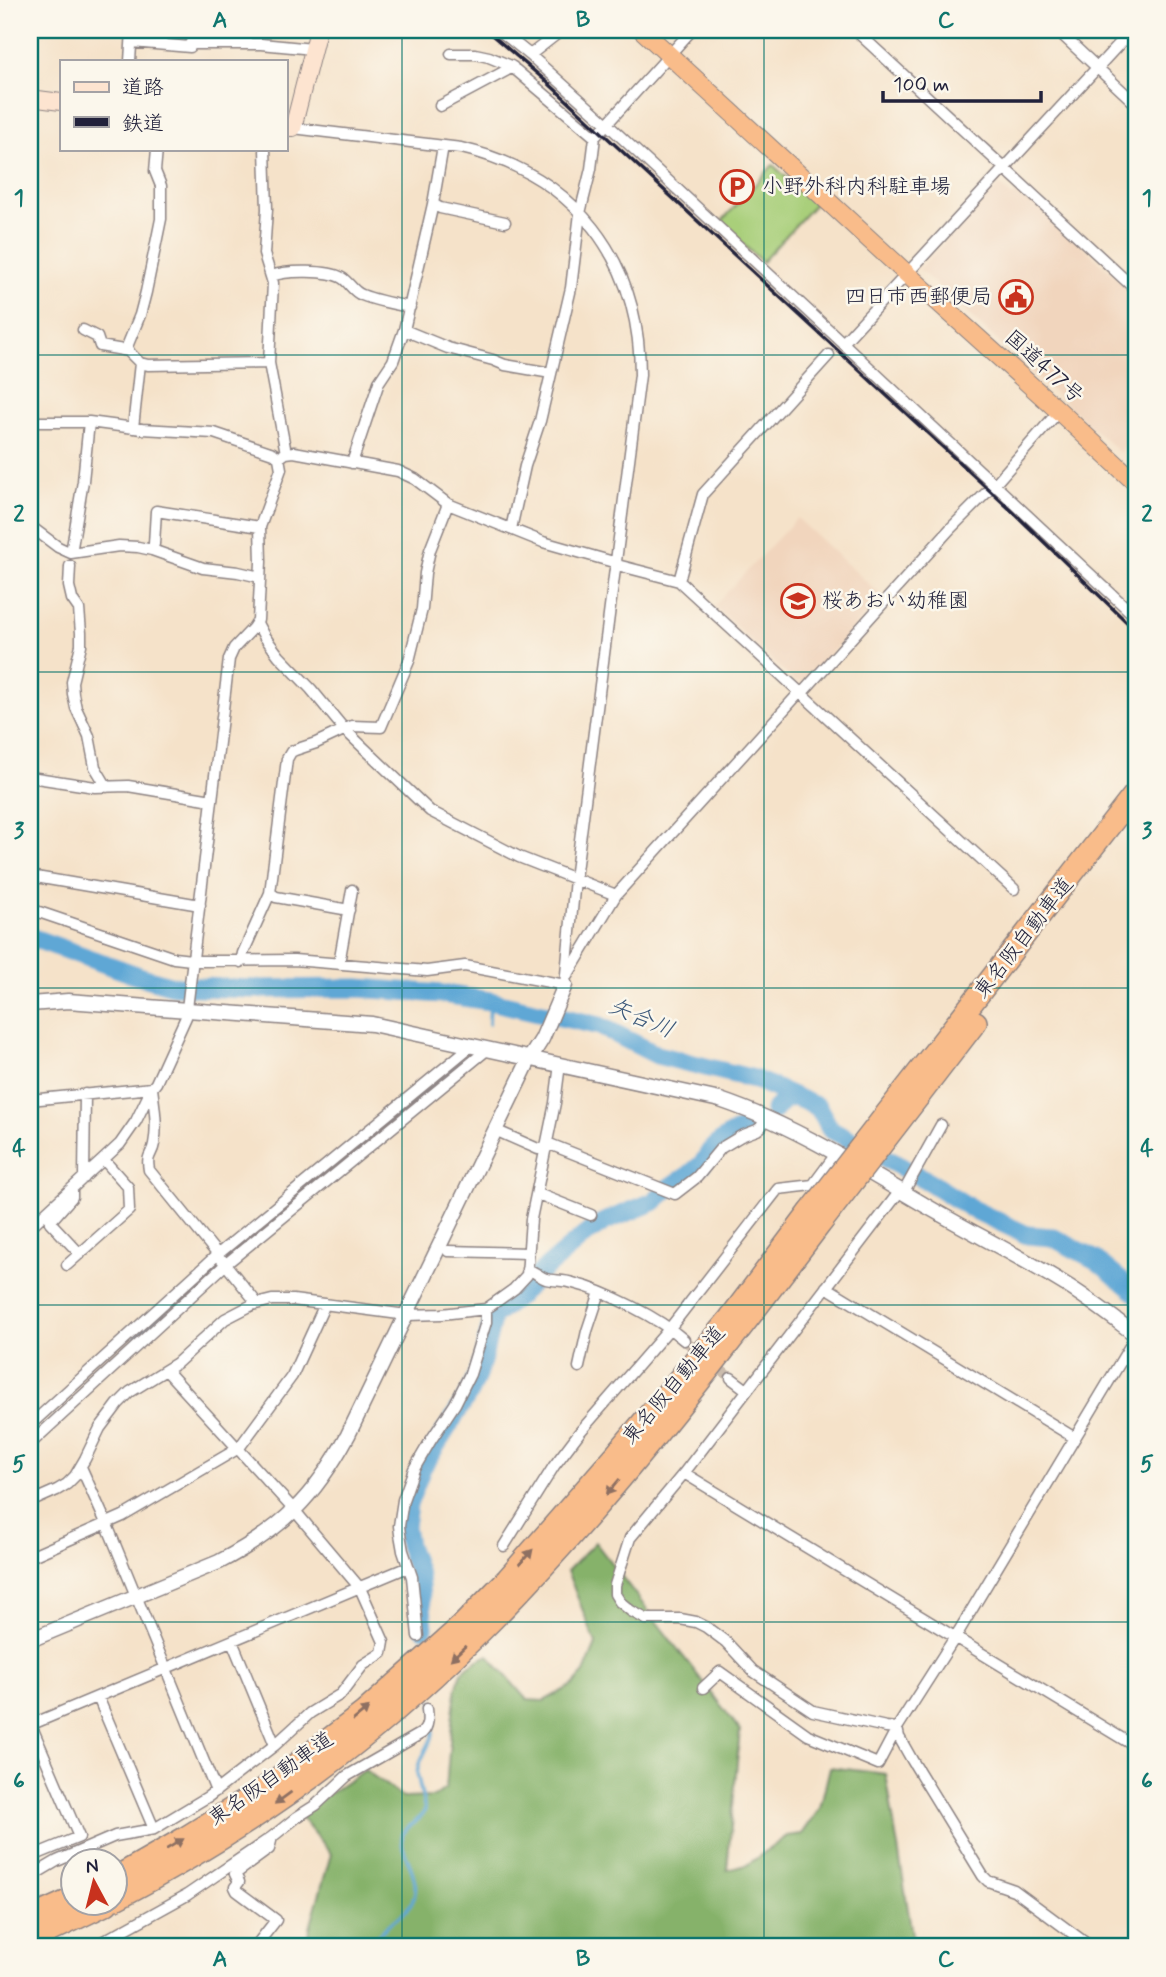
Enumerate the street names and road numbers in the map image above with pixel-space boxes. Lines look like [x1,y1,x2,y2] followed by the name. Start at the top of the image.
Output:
[998,324,1090,410] street label: 国道477号
[968,871,1080,1005] street label: 東名阪自動車道
[616,1320,732,1450] street label: 東名阪自動車道
[203,1725,339,1833] street label: 東名阪自動車道

